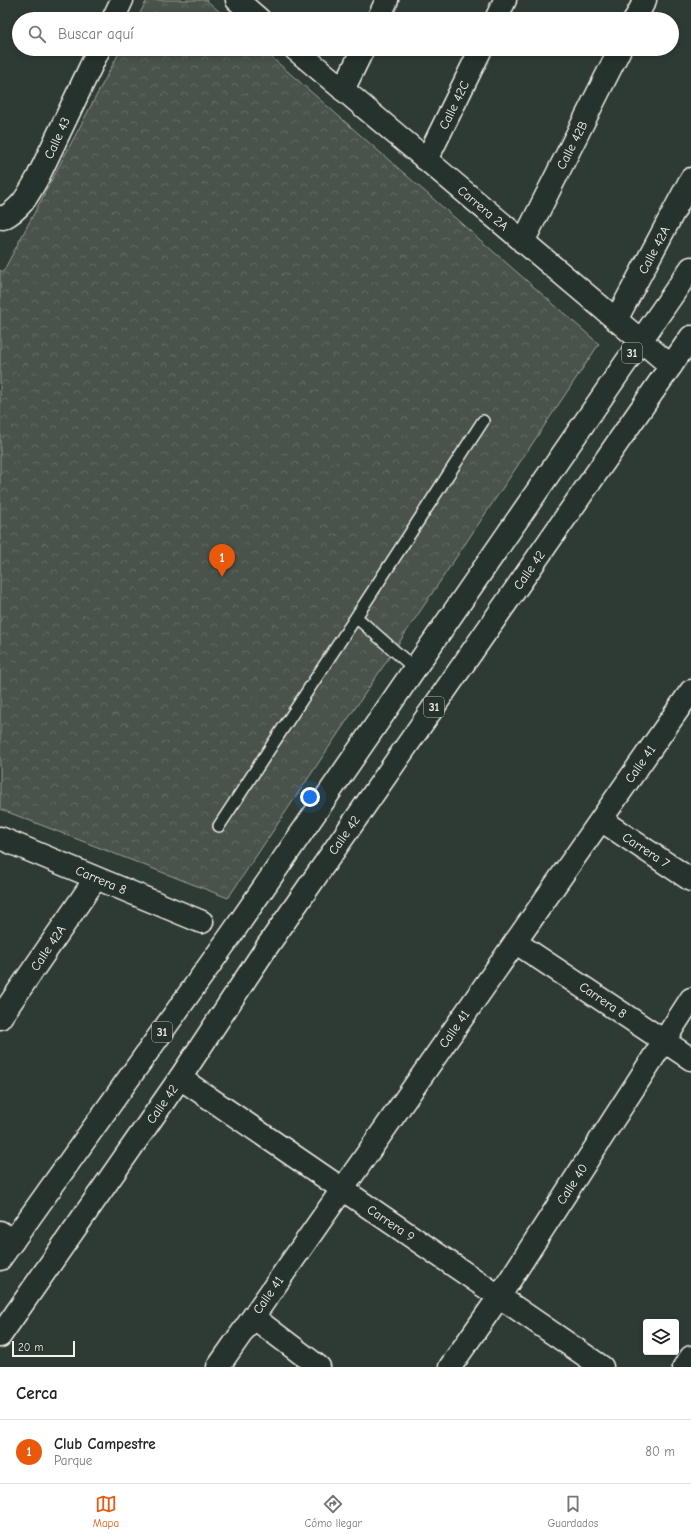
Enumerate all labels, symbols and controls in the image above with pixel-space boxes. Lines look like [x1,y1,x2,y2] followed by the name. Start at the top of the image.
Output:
[12,12,679,56] search box
[26,23,48,45] icon: search
[58,25,134,43] text: Buscar aquí
[436,78,472,132] street label: Calle 42C
[41,115,73,161] street label: Calle 43
[553,118,591,172] street label: Calle 42B
[455,182,512,234] street label: Carrera 2A
[635,223,673,276] street label: Calle 42A
[622,343,642,363] road number: 31
[209,544,235,577] pin: 1
[510,547,548,592] street label: Calle 42
[424,697,444,717] road number: 31
[622,742,658,786] street label: Calle 41
[300,787,320,807] your location
[325,812,363,857] street label: Calle 42
[620,829,672,871] street label: Carrera 7
[73,863,129,898] street label: Carrera 8
[27,922,69,974] street label: Calle 42A
[576,979,630,1021] street label: Carrera 8
[436,1007,472,1051] street label: Calle 41
[152,1022,172,1042] road number: 31
[143,1081,181,1126] street label: Calle 42
[553,1161,591,1207] street label: Calle 40
[364,1202,418,1244] street label: Carrera 9
[250,1273,286,1317] street label: Calle 41
[643,1319,679,1355] map controls
[643,1319,679,1355] button: layers
[12,1339,75,1358] scale bar
[18,1341,43,1354] text: 20 m
[16,1384,58,1403] text: Cerca
[54,1435,156,1453] text: Club Campestre
[26,1444,32,1459] text: 1
[645,1444,675,1459] text: 80 m
[54,1453,92,1468] text: Parque
[93,1493,119,1530] tab: Mapa
[305,1493,362,1530] tab: Cómo llegar
[547,1493,598,1530] tab: Guardados

